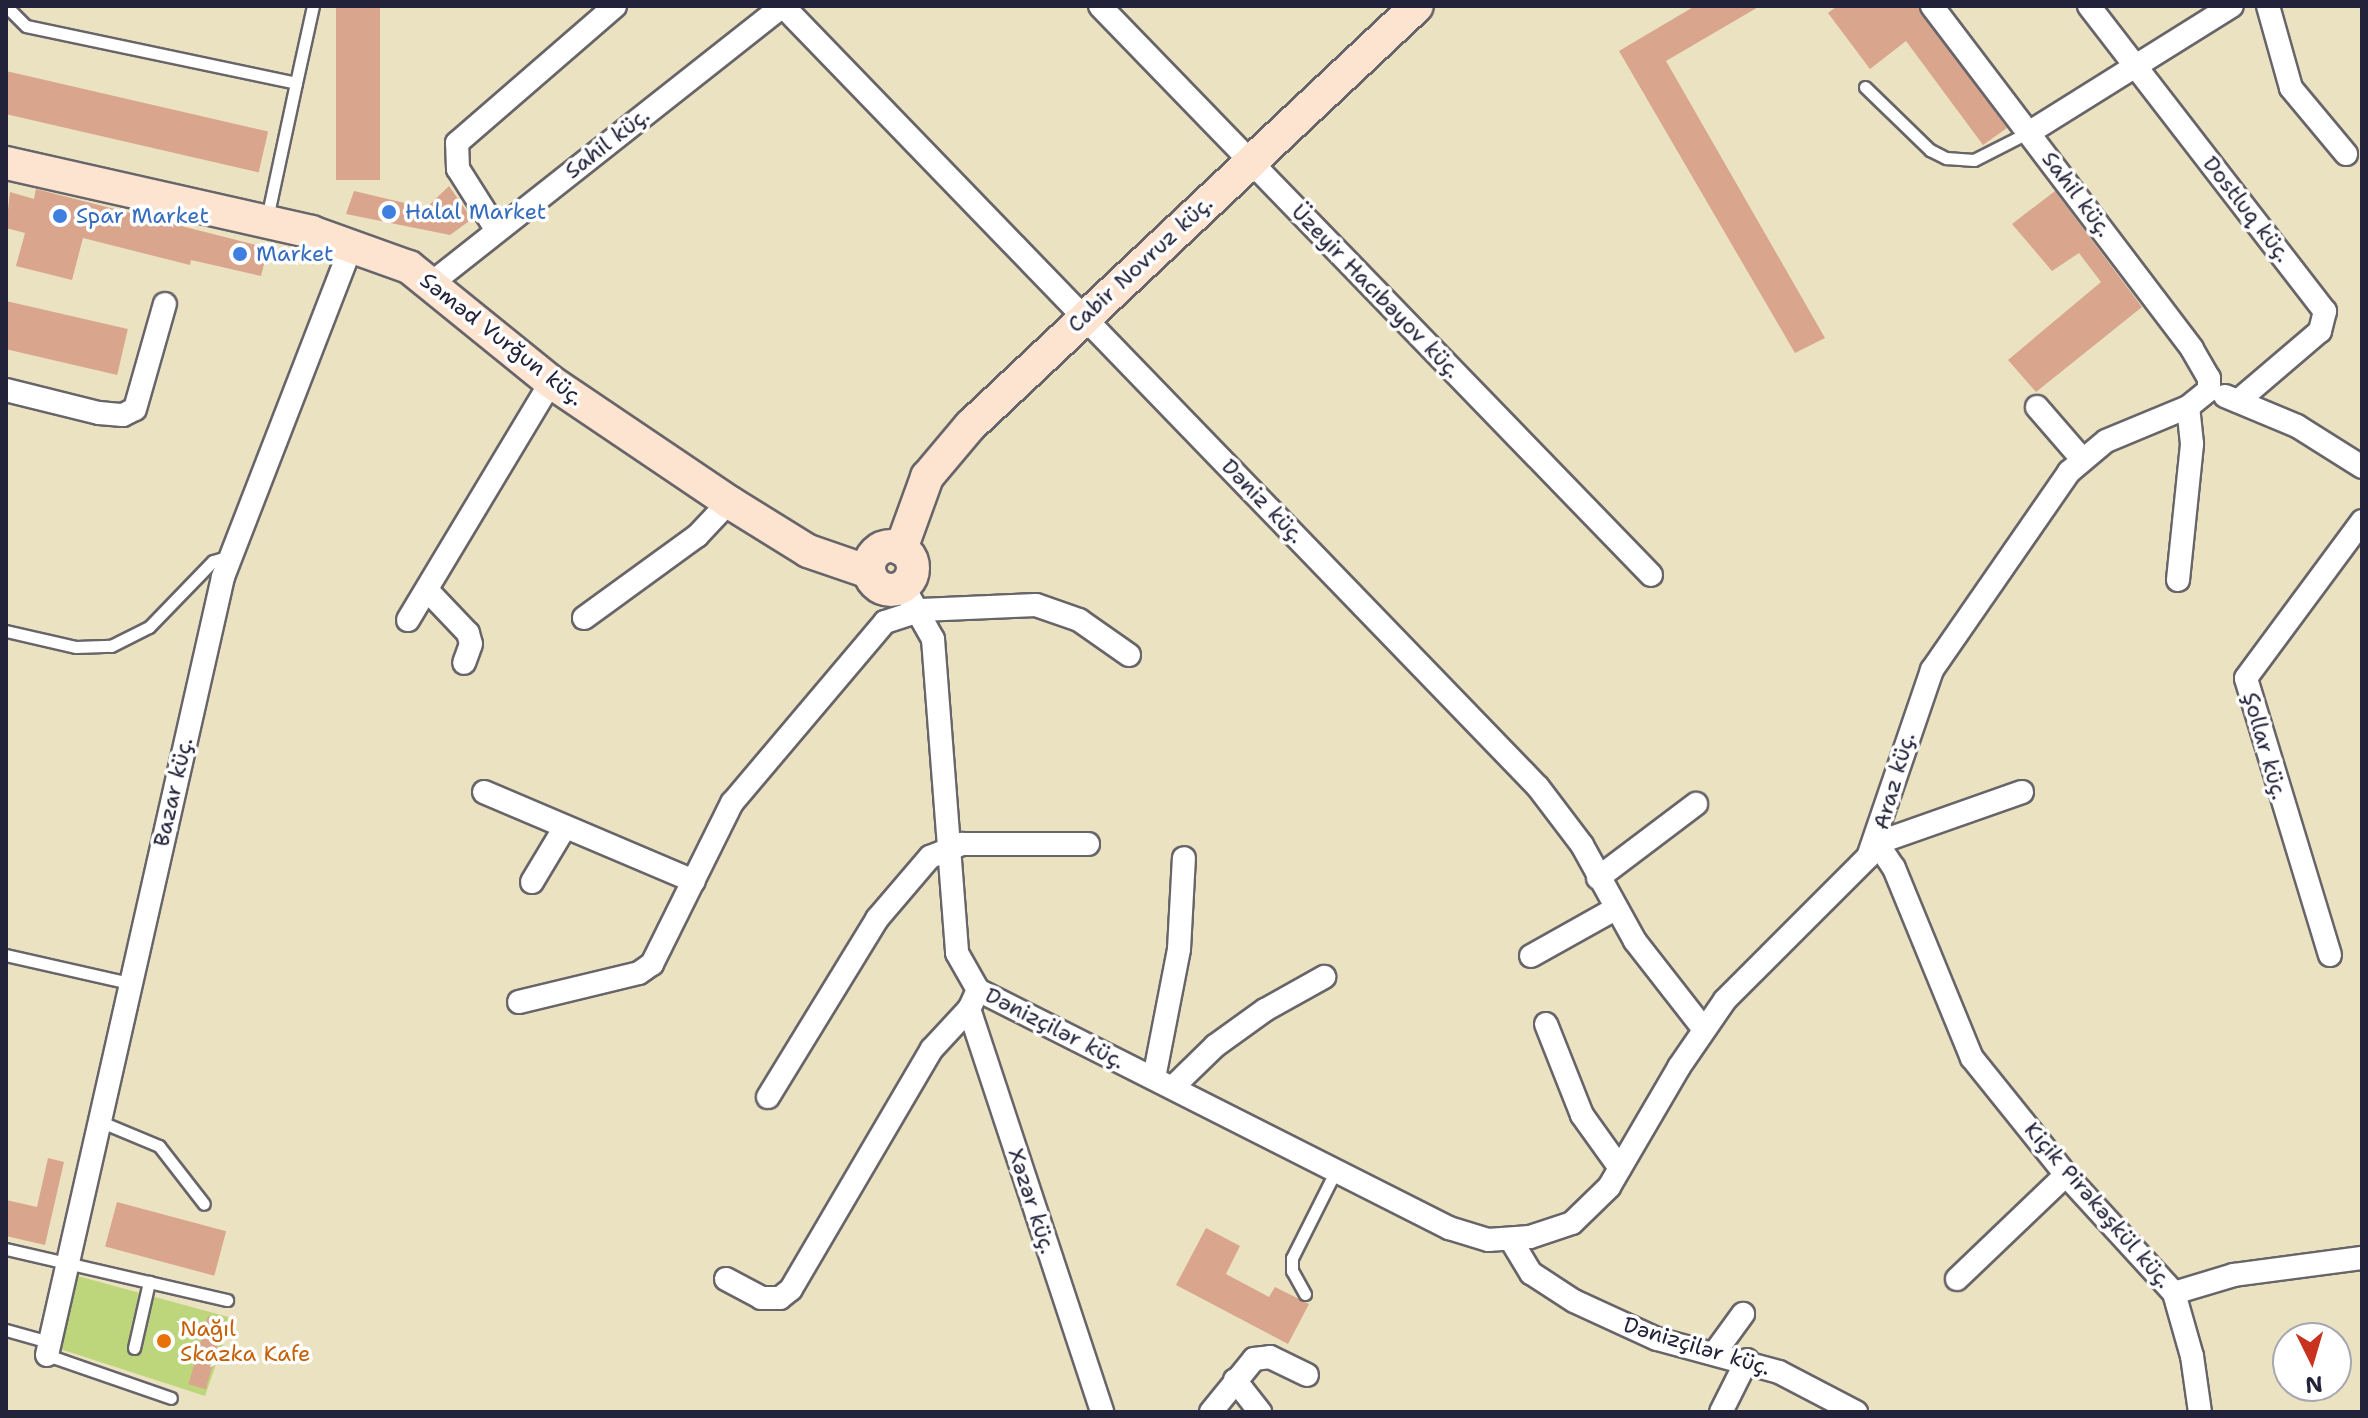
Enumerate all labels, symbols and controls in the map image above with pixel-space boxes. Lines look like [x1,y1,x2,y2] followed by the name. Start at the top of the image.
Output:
[559,102,655,184] street label: Sahil küç.
[2036,146,2118,242] street label: Sahil küç.
[2197,151,2297,267] street label: Dostluq küç.
[1062,190,1218,338] street label: Cabir Novruz küç.
[1286,198,1466,384] street label: Üzeyir Hacıbəyov küç.
[405,199,546,225] place label: Halal Market
[76,203,209,229] place label: Spar Market
[380,203,398,221] marker: Halal Market
[51,207,69,225] marker: Spar Market
[256,241,334,267] place label: Market
[231,245,249,263] marker: Market
[415,267,589,411] street label: Səməd Vurğun küç.
[1216,453,1310,549] street label: Dәniz küç.
[2237,689,2293,803] street label: Şollar küç.
[1868,729,1920,833] street label: Araz küç.
[148,735,198,849] street label: Bazar küç.
[981,982,1129,1074] street label: Dәnizçilәr küç.
[2019,1117,2177,1293] street label: Kiçik Pirəkəşkül küç.
[1003,1145,1061,1257] street label: Xəzər küç.
[1620,1311,1774,1381] street label: Dənizçilər küç.
[180,1315,310,1366] place label: Nağıl Skazka Kafe
[2272,1322,2352,1402] north arrow
[155,1332,173,1350] marker: Nağıl Skazka Kafe
[2304,1369,2324,1400] text: N

